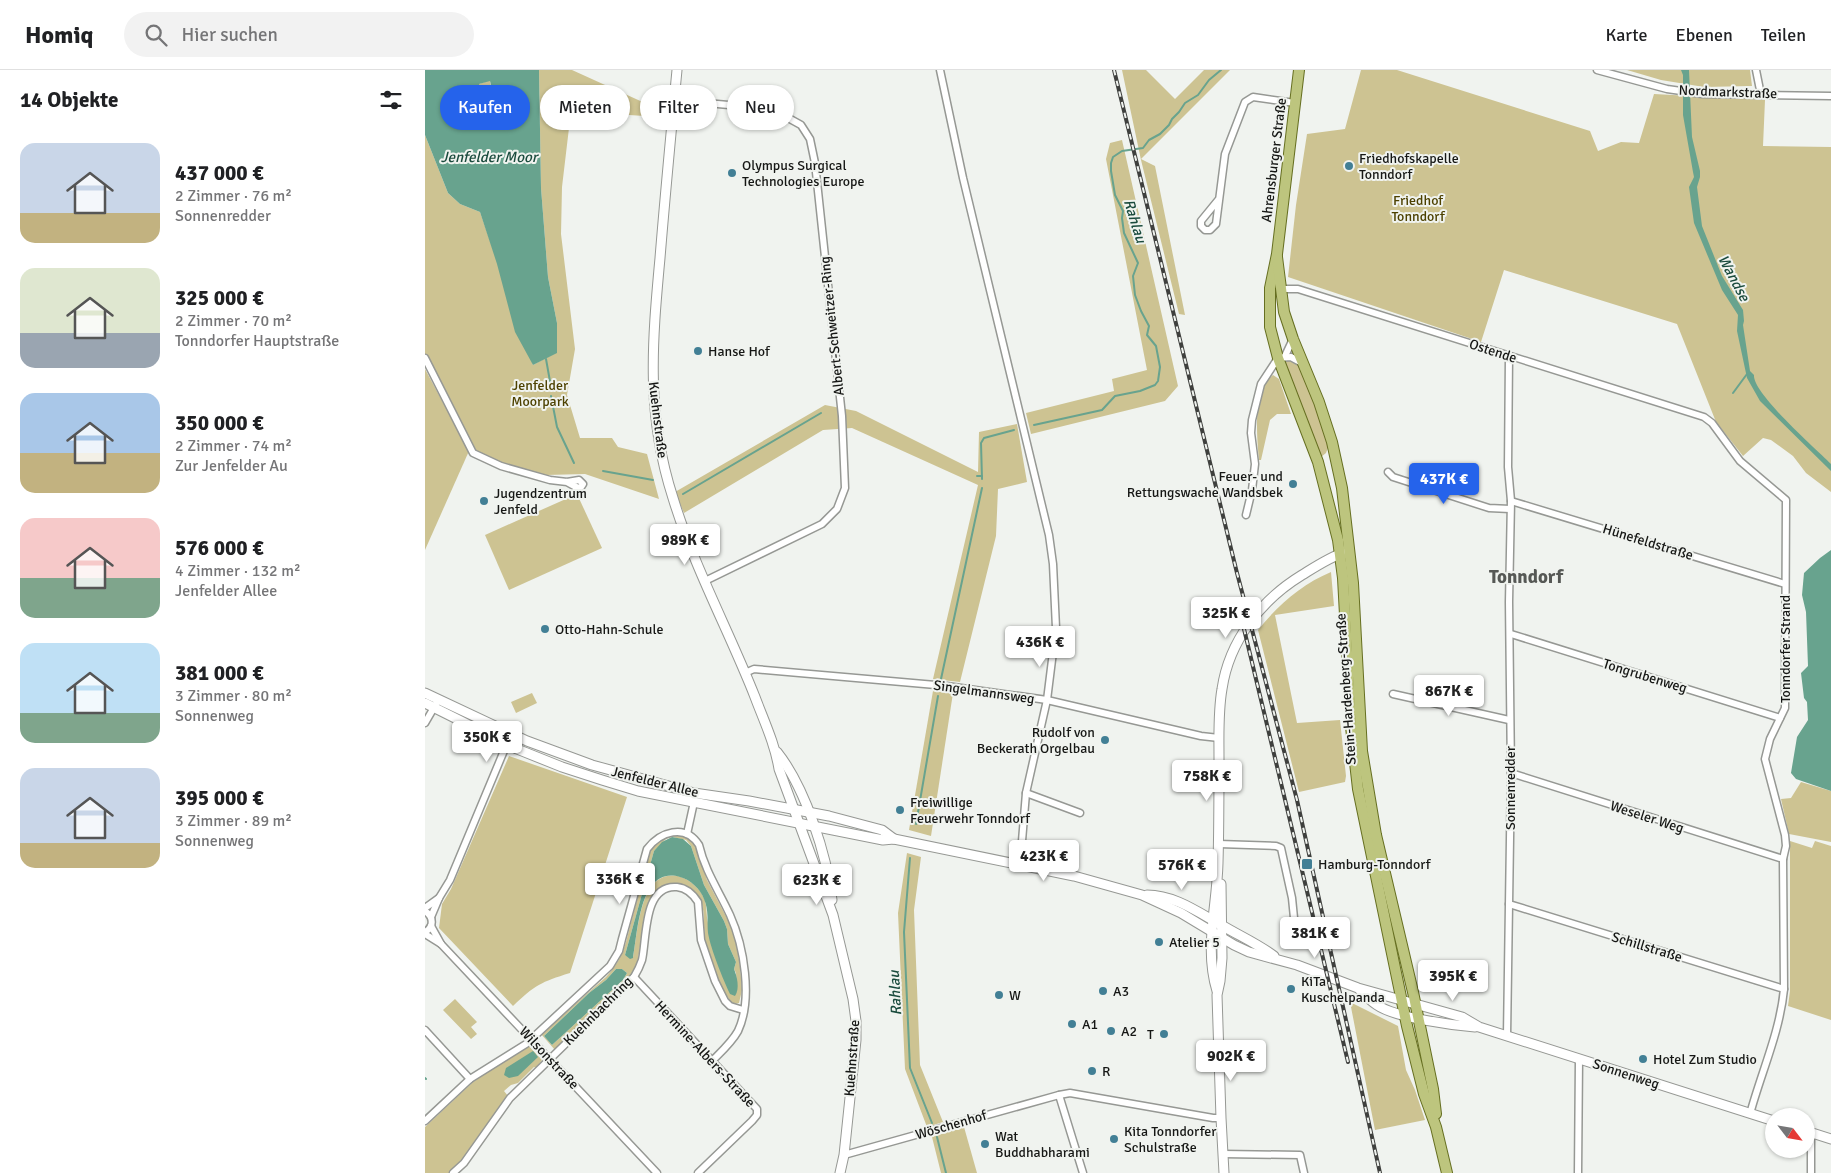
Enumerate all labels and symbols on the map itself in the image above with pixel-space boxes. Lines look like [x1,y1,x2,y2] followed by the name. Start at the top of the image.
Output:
[1678,82,1778,102] street label: Nordmarkstraße
[1258,97,1290,223] street label: Ahrensburger Straße
[441,148,540,166] water label: Jenfelder Moor
[1359,150,1459,183] place label: Friedhofskapelle Tonndorf
[742,157,864,190] place label: Olympus Surgical Technologies Europe
[1343,160,1355,172] marker: Friedhofskapelle Tonndorf
[726,167,738,179] marker: Olympus Surgical Technologies Europe
[1391,192,1446,225] park label: Friedhof Tonndorf
[1120,197,1150,246] water label: Rahlau
[1714,252,1754,306] water label: Wandse
[816,255,848,397] street label: Albert-Schweitzer-Ring
[1467,335,1519,367] street label: Ostende
[708,343,771,360] place label: Hanse Hof
[692,345,704,357] marker: Hanse Hof
[511,377,569,410] park label: Jenfelder Moorpark
[645,381,671,459] street label: Kuehnstraße
[1403,462,1485,505] pin: 437K €
[1127,468,1283,501] place label: Feuer- und Rettungswache Wandsbek
[1287,478,1299,490] marker: Feuer- und Rettungswache Wandsbek
[494,485,587,518] place label: Jugendzentrum Jenfeld
[478,495,490,507] marker: Jugendzentrum Jenfeld
[1601,520,1695,564] street label: Hünefeldstraße
[644,524,726,566] pin: 989K €
[1489,565,1564,589] district label: Tonndorf
[1777,595,1794,703] street label: Tonndorfer Strand
[1185,596,1267,639] pin: 325K €
[1332,613,1360,765] street label: Stein-Hardenberg-Straße
[555,621,663,638] place label: Otto-Hahn-Schule
[539,623,551,635] marker: Otto-Hahn-Schule
[999,626,1081,668] pin: 436K €
[1601,655,1689,697] street label: Tongrubenweg
[1408,674,1490,717] pin: 867K €
[932,677,1036,707] street label: Singelmannsweg
[446,720,528,763] pin: 350K €
[977,724,1095,757] place label: Rudolf von Beckerath Orgelbau
[1099,734,1111,746] marker: Rudolf von Beckerath Orgelbau
[1502,745,1519,830] street label: Sonnenredder
[1166,760,1248,802] pin: 758K €
[610,763,700,801] street label: Jenfelder Allee
[910,794,1031,827] place label: Freiwillige Feuerwehr Tonndorf
[1608,797,1686,837] street label: Weseler Weg
[894,804,906,816] marker: Freiwillige Feuerwehr Tonndorf
[1003,840,1085,882] pin: 423K €
[1141,848,1223,891] pin: 576K €
[1318,856,1432,873] place label: Hamburg-Tonndorf
[1300,857,1314,871] marker: Hamburg-Tonndorf
[579,862,661,905] pin: 336K €
[776,864,858,906] pin: 623K €
[1274,916,1356,959] pin: 381K €
[1610,928,1684,966] street label: Schillstraße
[1169,934,1220,951] place label: Atelier 5
[1153,936,1165,948] marker: Atelier 5
[1412,960,1494,1002] pin: 395K €
[885,969,905,1016] water label: Rahlau
[560,973,636,1049] street label: Kuehnbachring
[1301,973,1385,1006] place label: KiTa Kuschelpanda
[1113,983,1129,1000] place label: A3
[1285,983,1297,995] marker: KiTa Kuschelpanda
[1097,985,1109,997] marker: A3
[1009,987,1021,1004] place label: W
[993,989,1005,1001] marker: W
[651,997,759,1111] street label: Hermine-Albers-Straße
[1082,1016,1098,1033] place label: A1
[1066,1018,1078,1030] marker: A1
[841,1019,863,1097] street label: Kuehnstraße
[516,1023,582,1093] street label: Wilsonstraße
[1121,1023,1137,1040] place label: A2
[1105,1025,1117,1037] marker: A2
[1147,1026,1154,1043] place label: T
[1158,1028,1170,1040] marker: T
[1190,1040,1272,1082] pin: 902K €
[1653,1051,1757,1068] place label: Hotel Zum Studio
[1637,1053,1649,1065] marker: Hotel Zum Studio
[1591,1055,1661,1093] street label: Sonnenweg
[1102,1063,1110,1080] place label: R
[1086,1065,1098,1077] marker: R
[913,1106,990,1143] street label: Wöschenhof
[1765,1108,1815,1158] north arrow
[1124,1123,1217,1156] place label: Kita Tonndorfer Schulstraße
[995,1128,1090,1161] place label: Wat Buddhabharami
[1108,1133,1120,1145] marker: Kita Tonndorfer Schulstraße
[979,1138,991,1150] marker: Wat Buddhabharami

